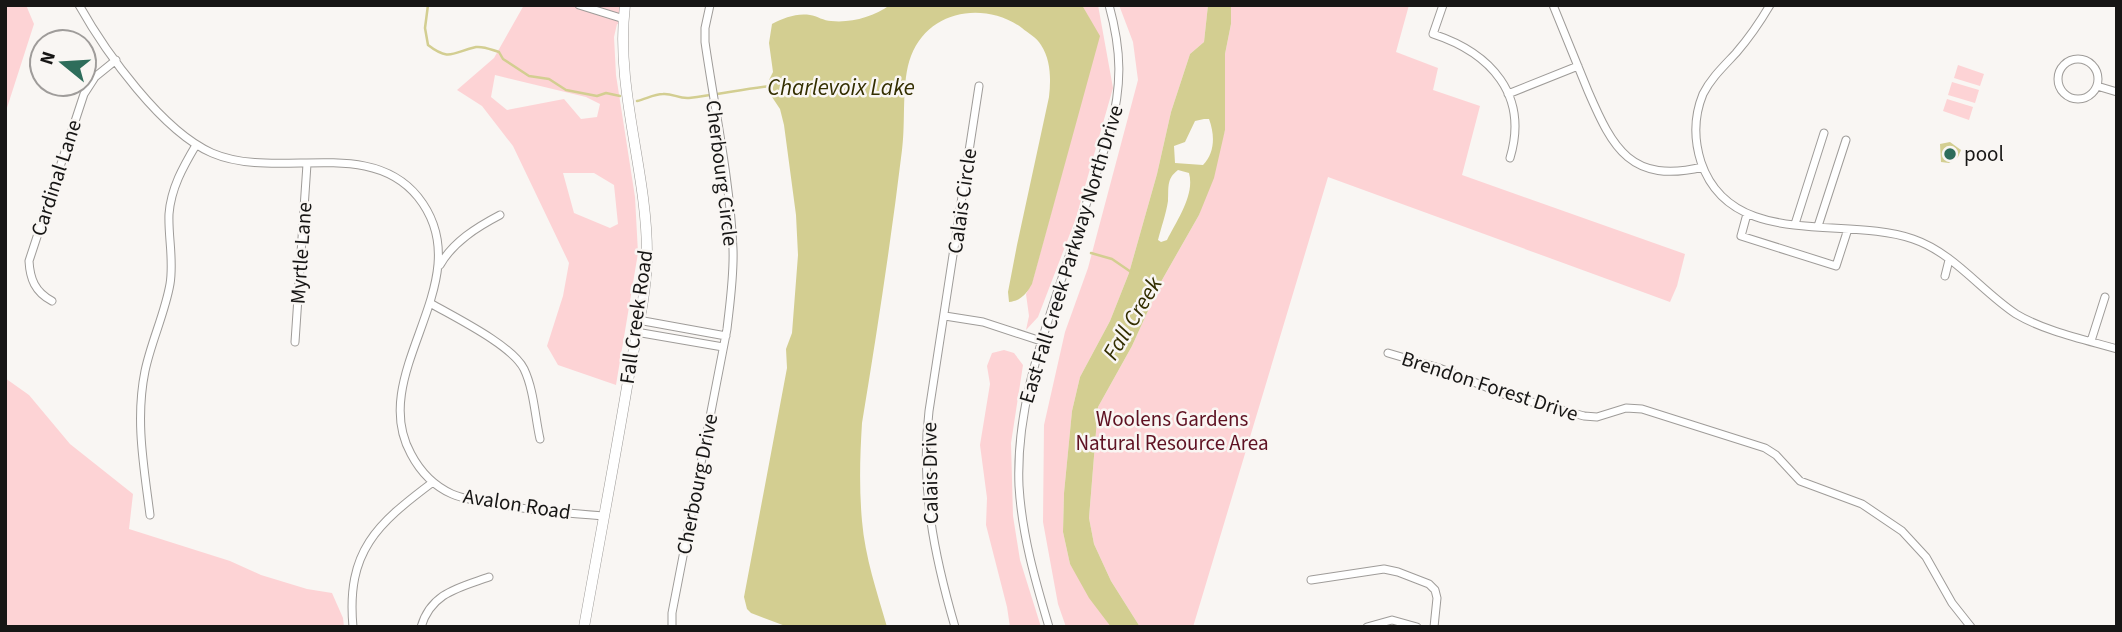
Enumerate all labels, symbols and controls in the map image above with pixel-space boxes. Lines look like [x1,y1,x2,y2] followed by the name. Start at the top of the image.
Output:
[28,28,98,98] north arrow
[33,48,63,68] text: N
[767,71,915,104] water label: Charlevoix Lake
[698,98,746,248] street label: Cherbourg Circle
[1011,101,1131,407] street label: East Fall Creek Parkway North Drive
[23,116,89,240] street label: Cardinal Lane
[1964,139,2004,169] place label: pool
[940,146,984,256] street label: Calais Circle
[1942,146,1958,162] marker: pool
[282,201,320,305] street label: Myrtle Lane
[612,248,660,386] street label: Fall Creek Road
[1095,269,1171,366] water label: Fall Creek
[1398,343,1582,429] street label: Brendon Forest Drive
[1075,404,1269,458] park label: Woolens Gardens Natural Resource Area
[669,411,725,557] street label: Cherbourg Drive
[914,422,946,524] street label: Calais Drive
[461,481,573,527] street label: Avalon Road

